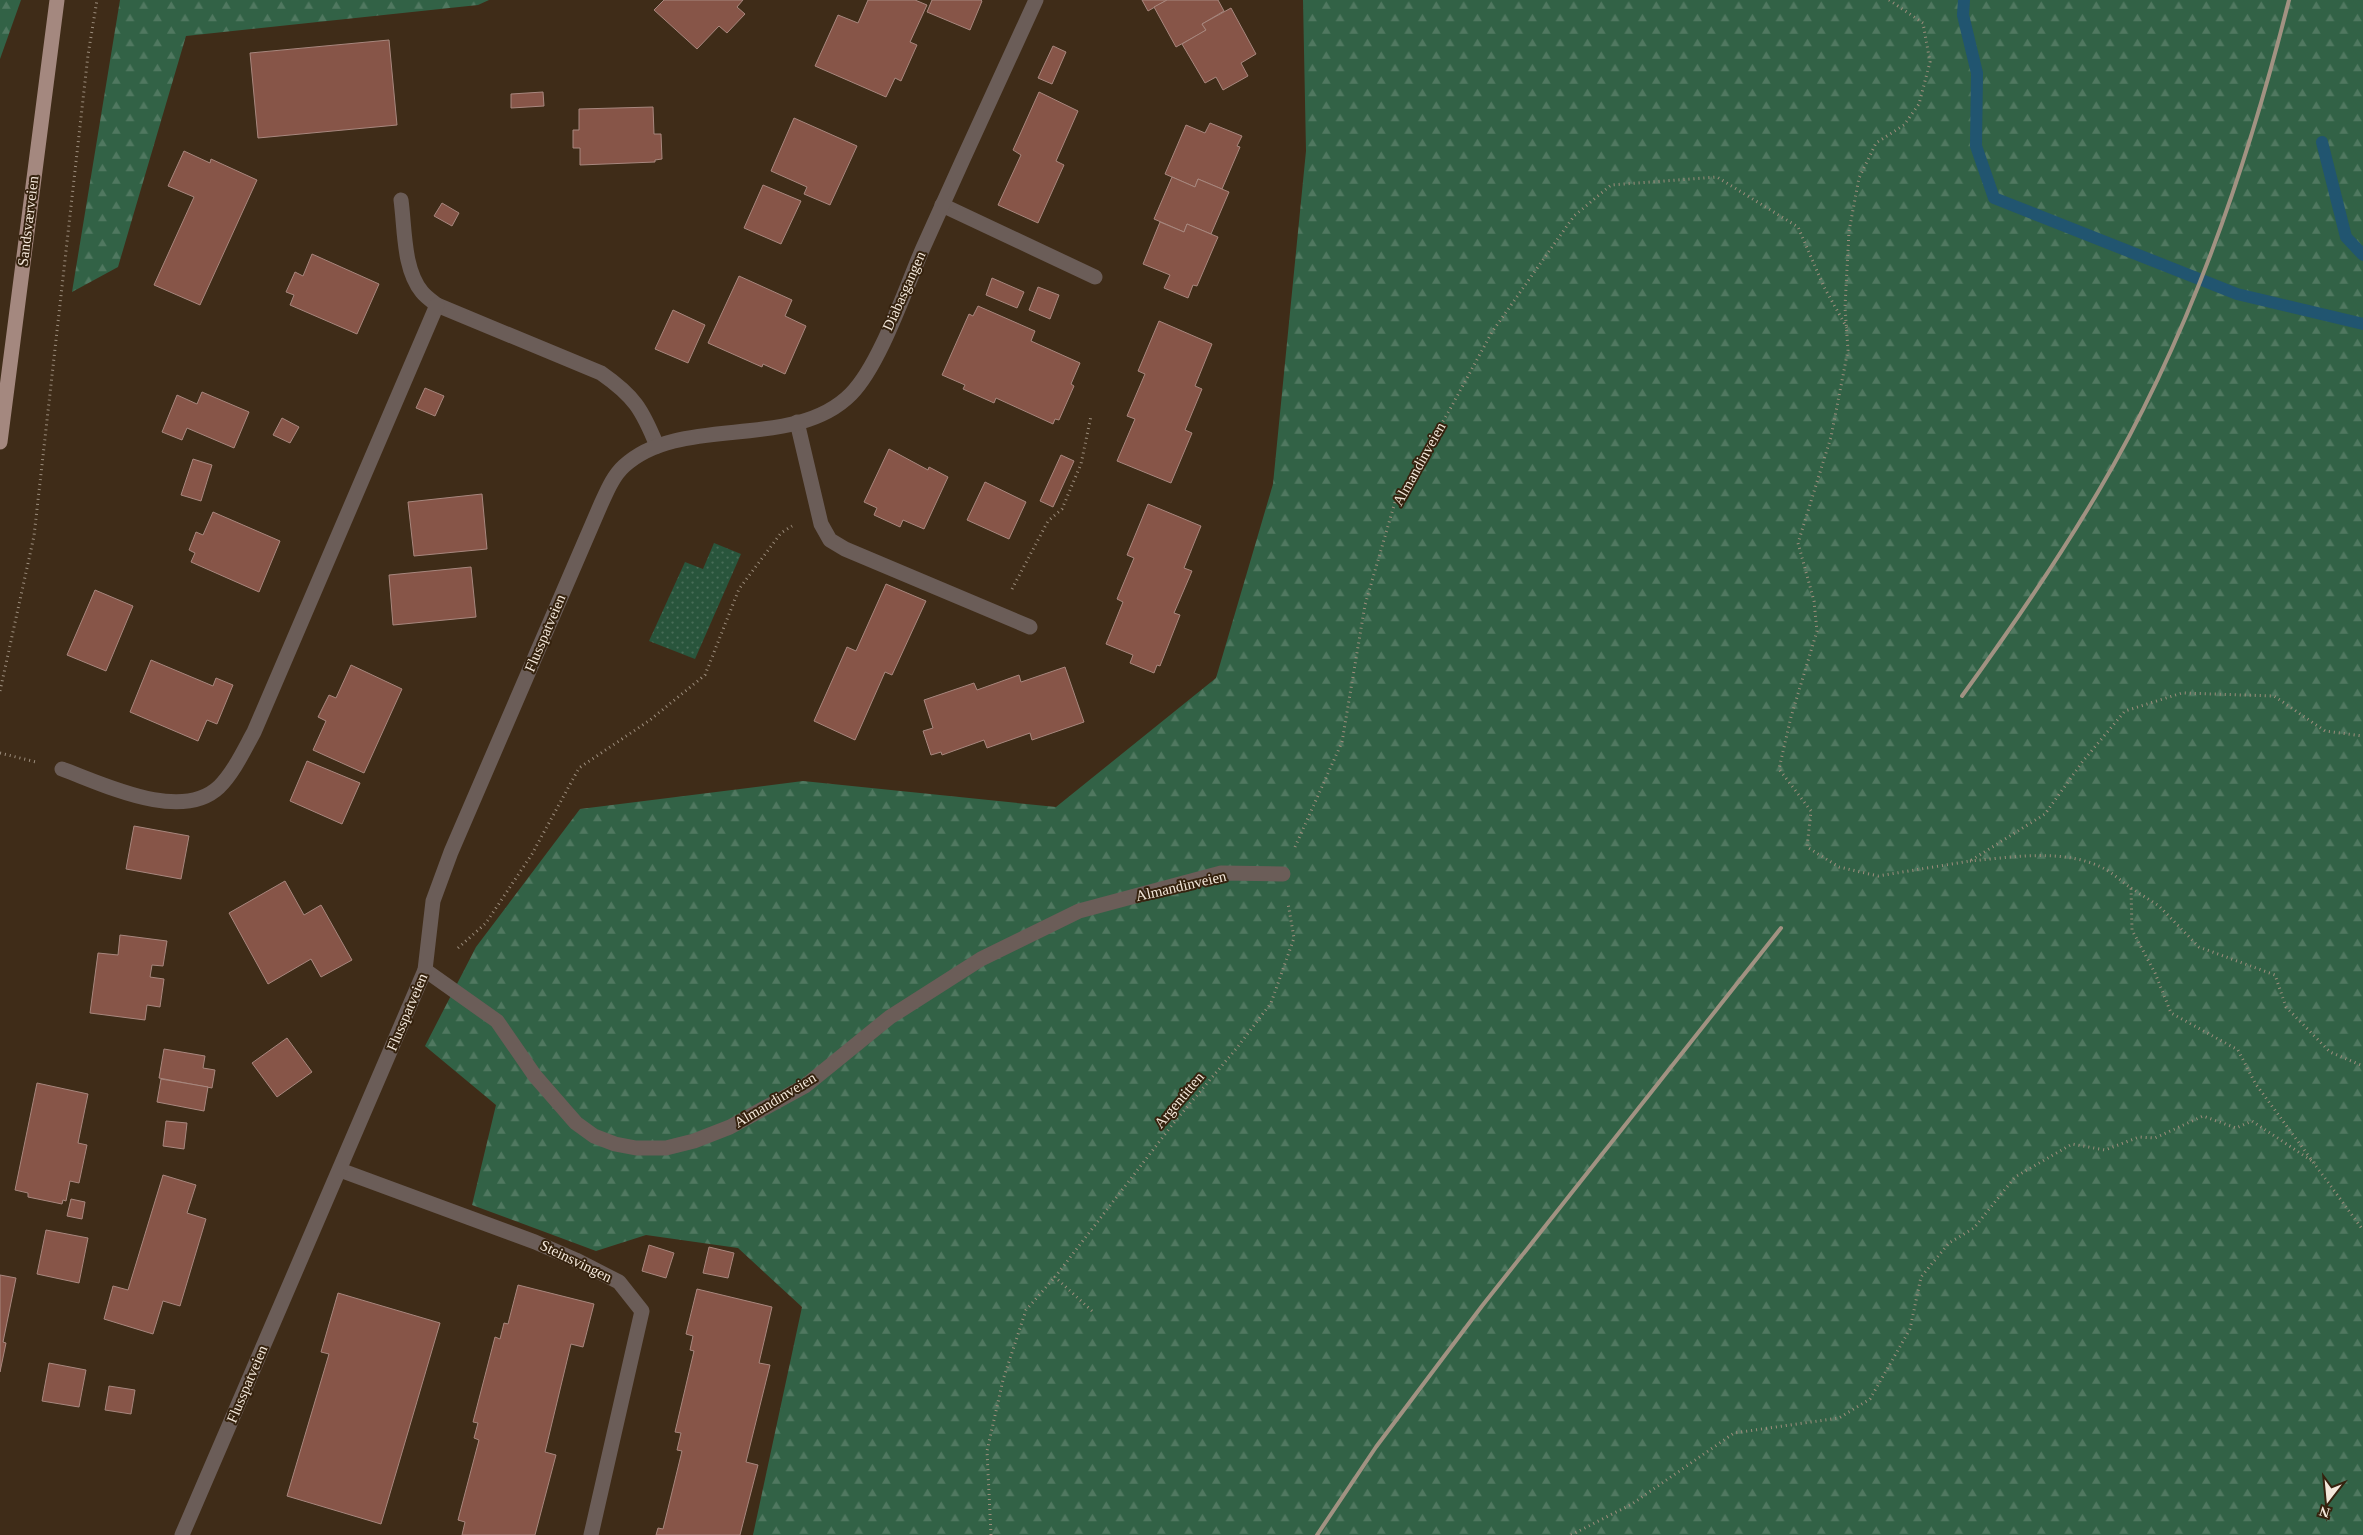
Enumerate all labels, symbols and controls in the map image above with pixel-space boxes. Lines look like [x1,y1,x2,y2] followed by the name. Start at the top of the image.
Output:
[15,174,42,267] street label: Sandsværveien
[879,248,929,333] street label: Diabasgangen
[1390,419,1449,508] street label: Almandinveien
[522,591,569,674] street label: Flusspatveien
[1134,868,1228,904] street label: Almandinveien
[384,970,431,1053] street label: Flusspatveien
[1151,1068,1207,1131] street label: Argentitten
[731,1069,819,1131] street label: Almandinveien
[538,1237,615,1285] street label: Steinsvingen
[224,1342,271,1425] street label: Flusspatveien
[2303,1475,2353,1525] north arrow
[2318,1503,2331,1521] text: N

